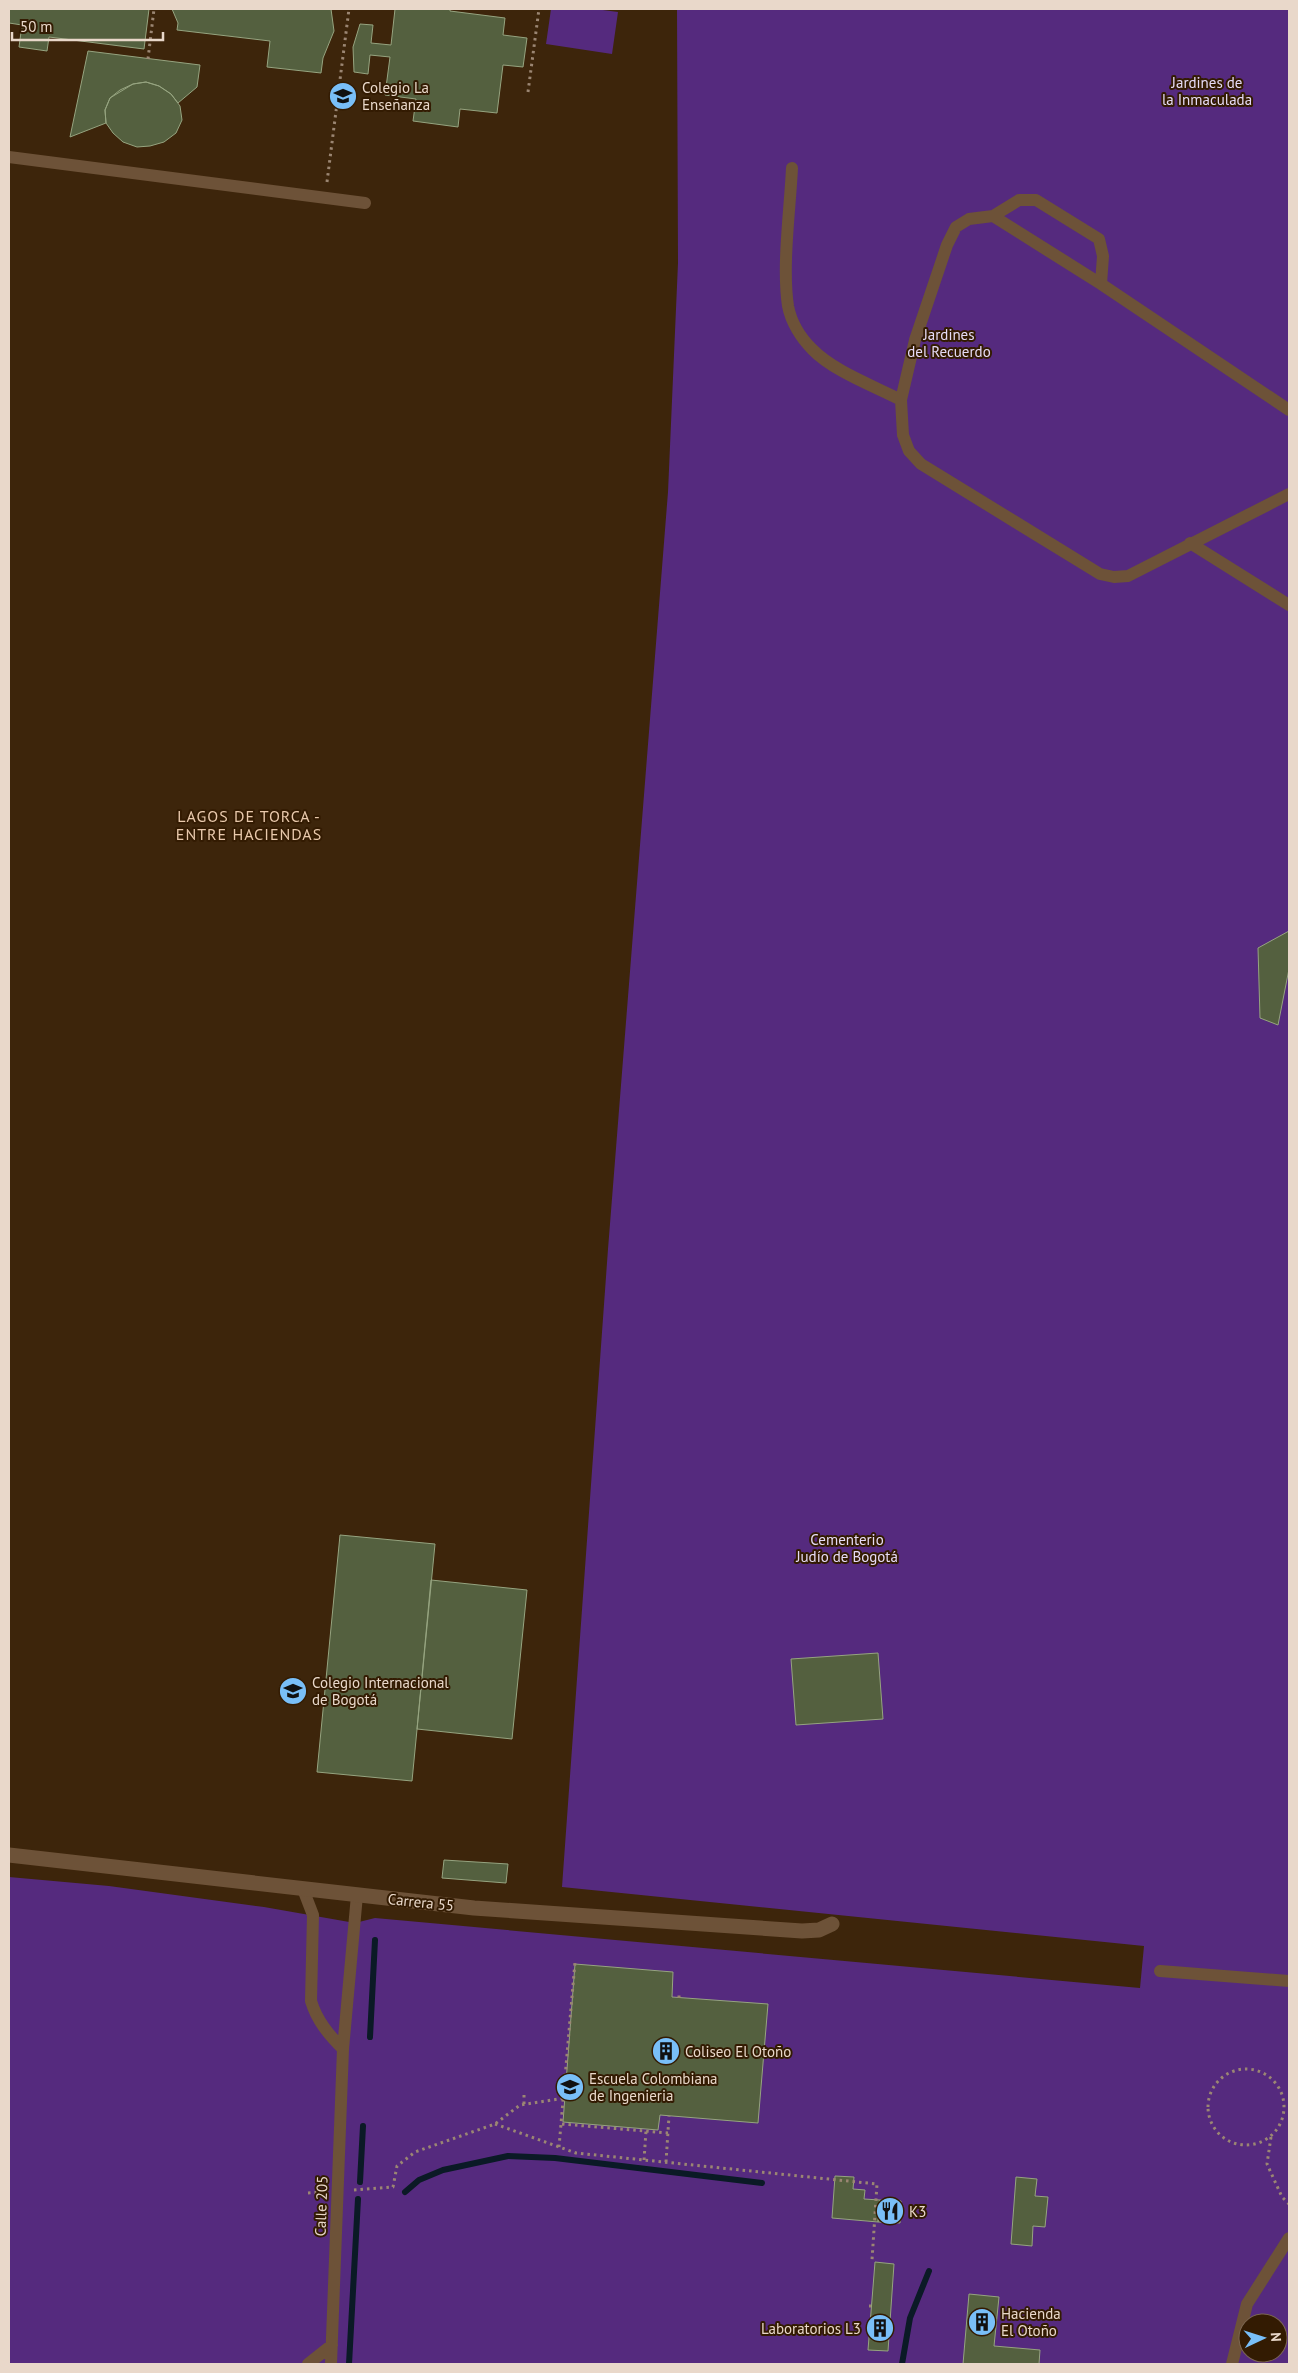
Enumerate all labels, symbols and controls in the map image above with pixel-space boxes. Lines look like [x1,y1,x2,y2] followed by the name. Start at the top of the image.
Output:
[12,10,164,42] scale bar
[20,17,53,36] text: 50 m
[1162,73,1252,109] park label: Jardines de la Inmaculada
[362,78,430,114] place label: Colegio La Enseñanza
[328,81,358,111] school or university icon: Colegio La Enseñanza
[907,325,991,361] park label: Jardines del Recuerdo
[176,806,322,844] district label: LAGOS DE TORCA - ENTRE HACIENDAS
[795,1530,898,1566] park label: Cementerio Judío de Bogotá
[312,1673,449,1709] place label: Colegio Internacional de Bogotá
[278,1676,308,1706] school or university icon: Colegio Internacional de Bogotá
[387,1889,455,1915] street label: Carrera 55
[651,2036,681,2066] building icon: Coliseo El Otoño
[685,2042,791,2061] place label: Coliseo El Otoño
[589,2069,718,2105] place label: Escuela Colombiana de Ingenieria
[555,2072,585,2102] school or university icon: Escuela Colombiana de Ingenieria
[310,2175,332,2237] street label: Calle 205
[875,2196,905,2226] restaurant icon: K3
[909,2202,926,2221] place label: K3
[1001,2304,1061,2340] place label: Hacienda El Otoño
[967,2307,997,2337] building icon: Hacienda El Otoño
[865,2313,895,2343] building icon: Laboratorios L3
[1238,2313,1288,2363] north arrow
[761,2319,861,2338] place label: Laboratorios L3
[1267,2332,1285,2342] text: N

